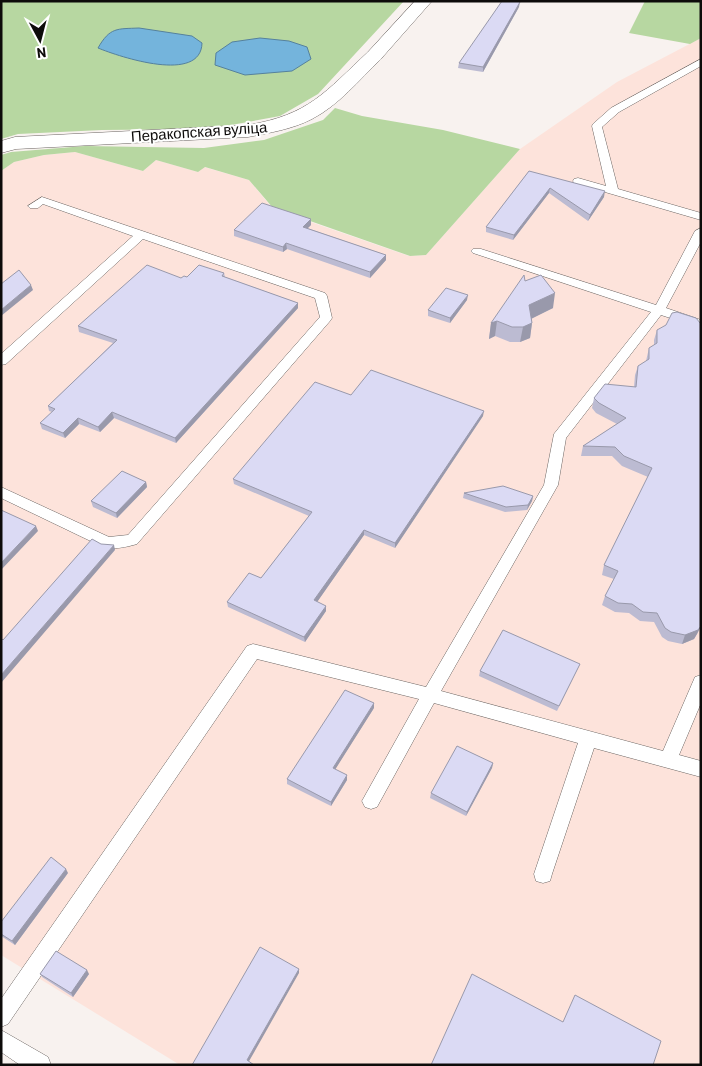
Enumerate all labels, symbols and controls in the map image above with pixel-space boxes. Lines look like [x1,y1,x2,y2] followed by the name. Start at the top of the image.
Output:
[15,15,65,65] north arrow
[36,44,47,62] text: N
[130,117,268,145] street label: Перакопская вуліца

